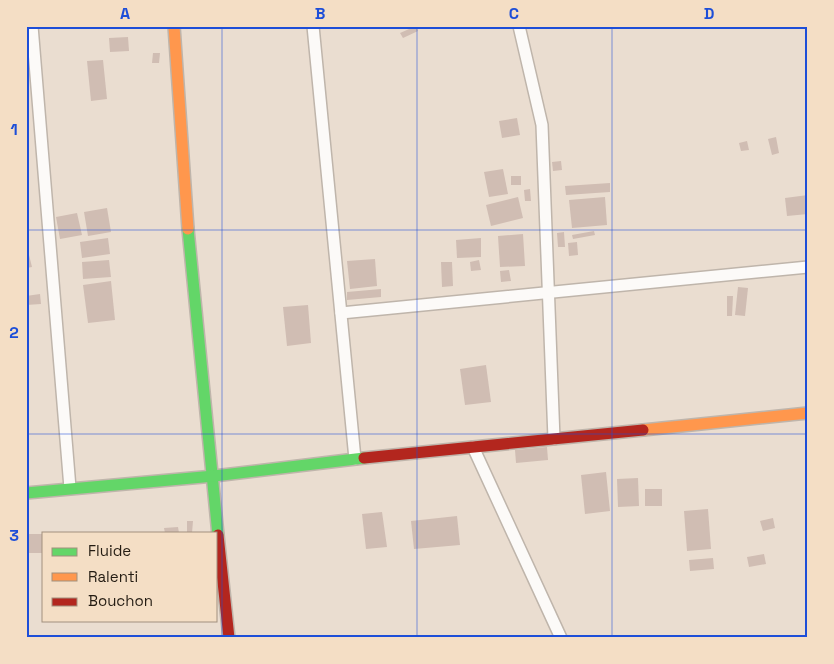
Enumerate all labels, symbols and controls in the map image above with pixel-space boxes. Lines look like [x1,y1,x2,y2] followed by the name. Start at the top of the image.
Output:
[120,3,130,24] text: A
[315,3,325,24] text: B
[509,3,519,24] text: C
[704,3,714,24] text: D
[10,119,18,140] text: 1
[9,322,19,343] text: 2
[9,525,19,546] text: 3
[42,532,218,622] legend
[88,541,131,560] text: Fluide
[88,567,138,586] text: Ralenti
[88,591,153,610] text: Bouchon

